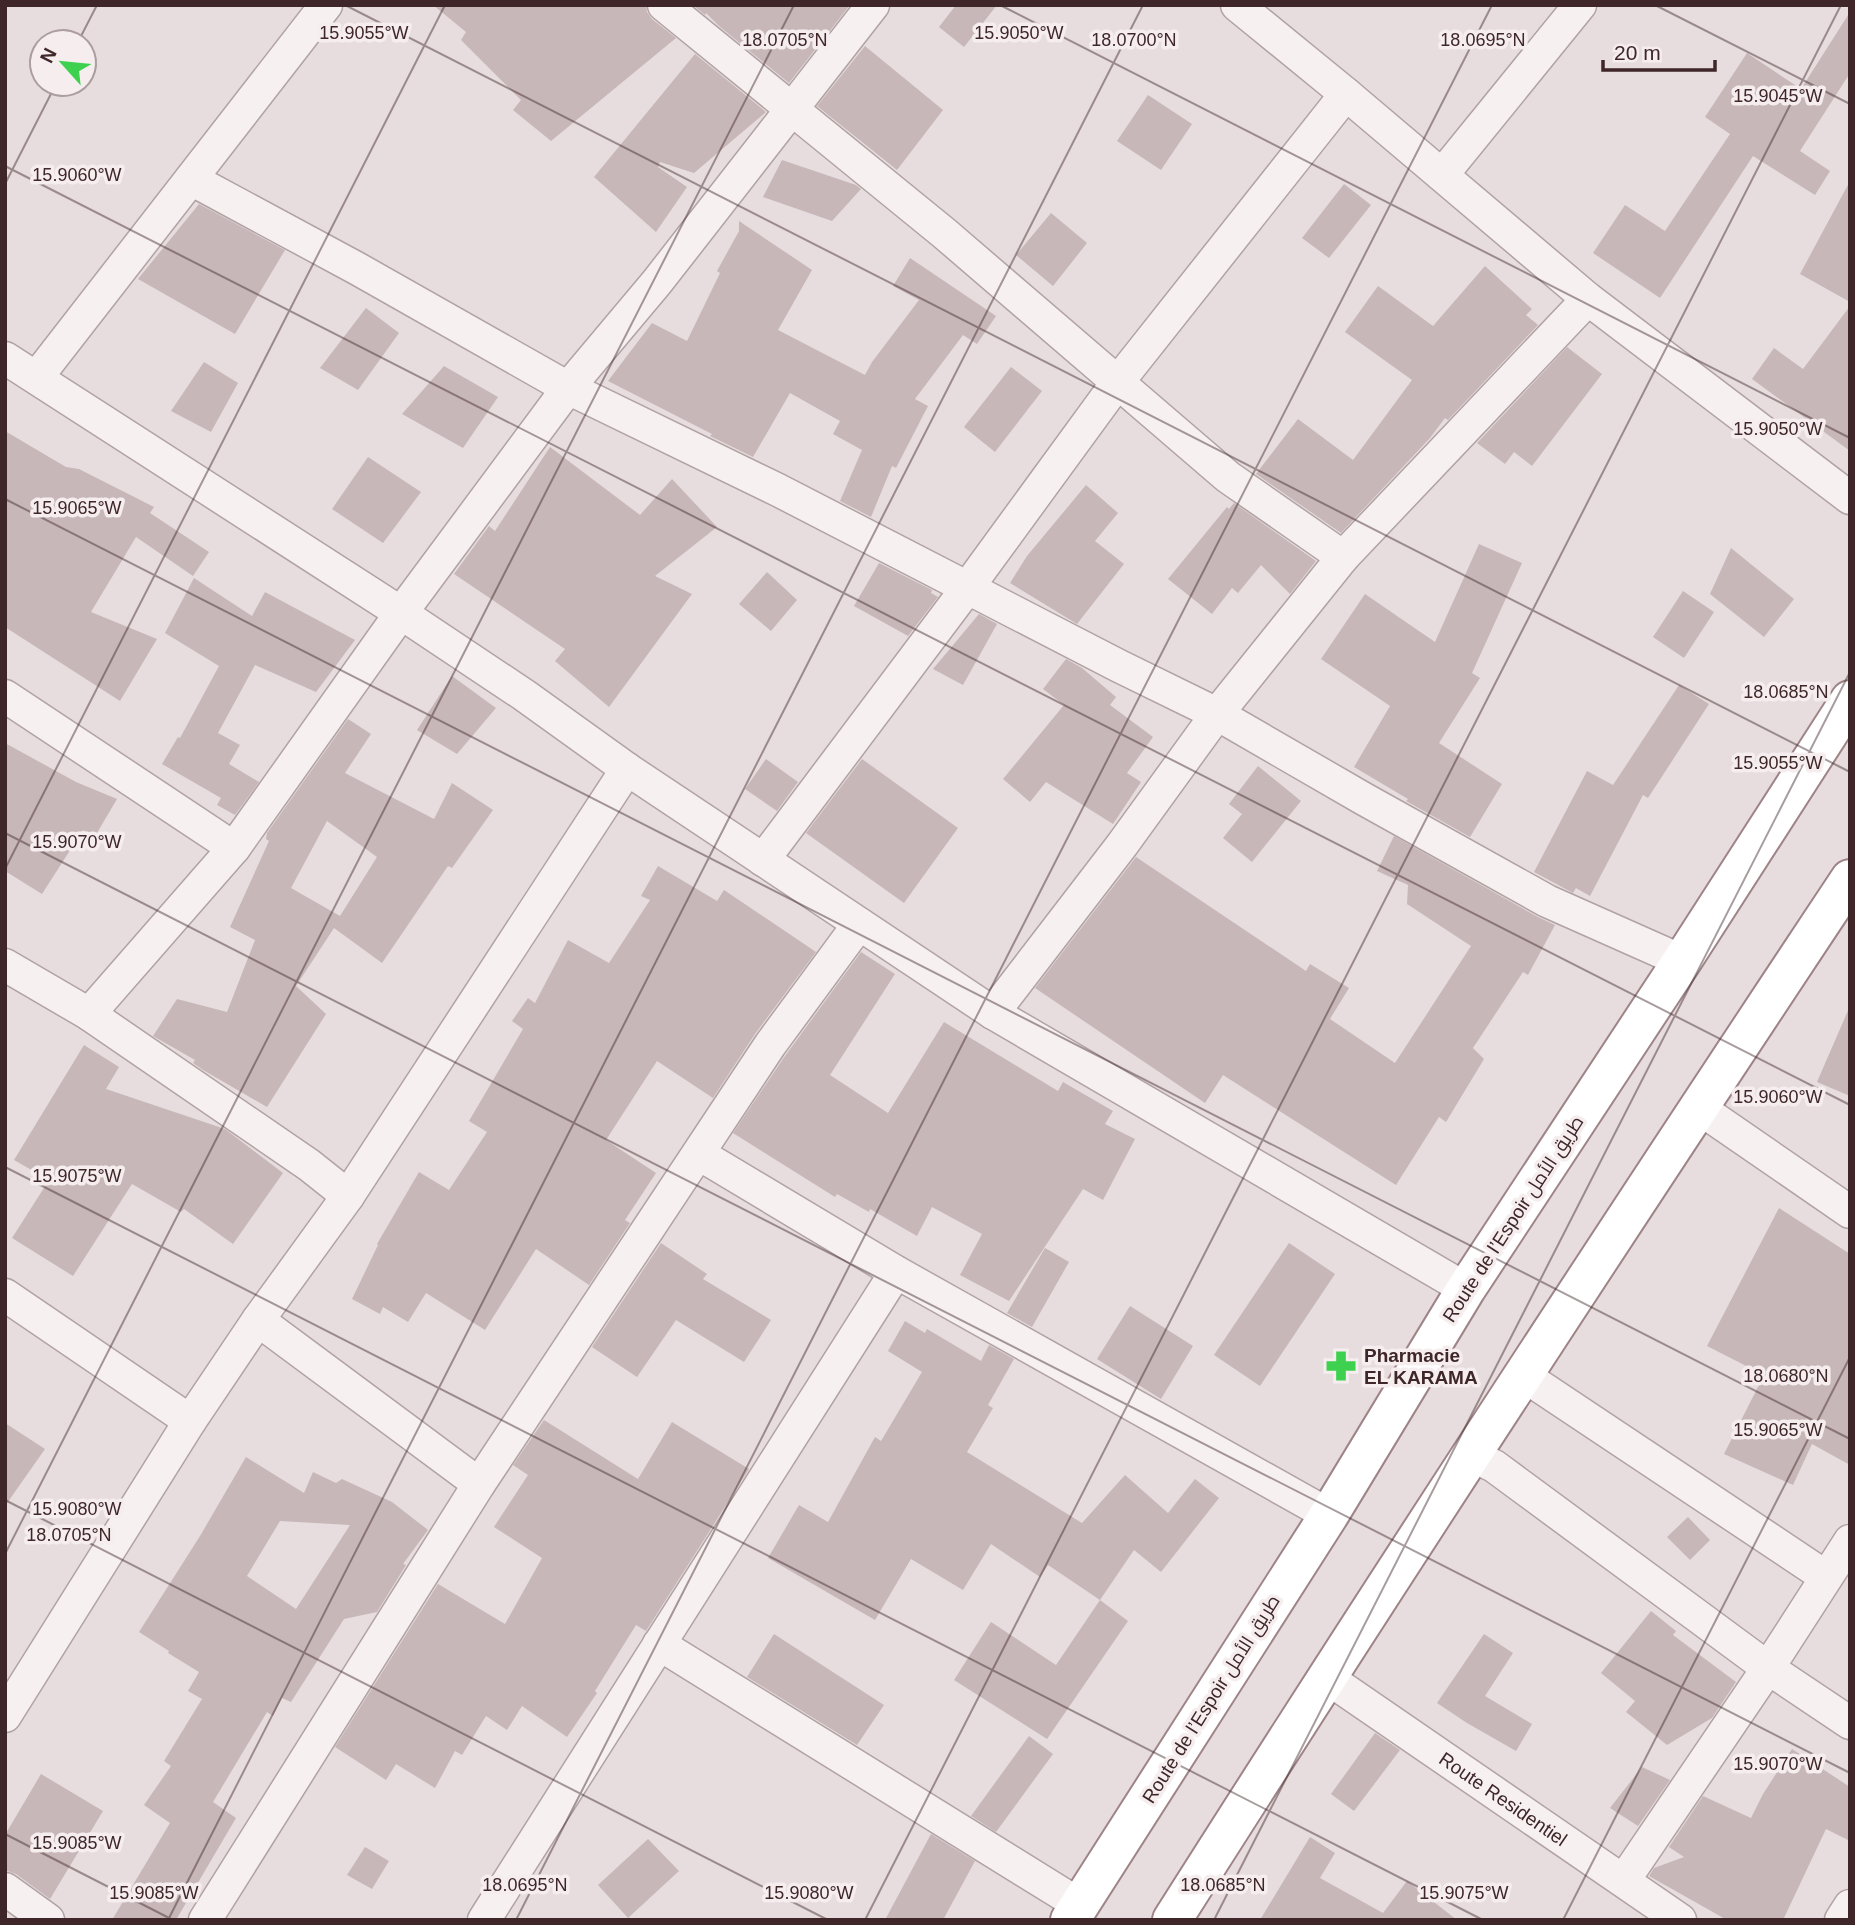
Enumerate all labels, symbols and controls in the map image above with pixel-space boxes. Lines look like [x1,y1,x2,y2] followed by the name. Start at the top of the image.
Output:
[319,23,409,43] text: 15.9055°W
[974,23,1064,43] text: 15.9050°W
[28,28,98,98] north arrow
[1603,28,1715,72] scale bar
[742,30,828,50] text: 18.0705°N
[1091,30,1177,50] text: 18.0700°N
[1440,30,1526,50] text: 18.0695°N
[1614,41,1661,64] text: 20 m
[36,45,61,66] text: N
[1733,86,1823,106] text: 15.9045°W
[32,165,122,185] text: 15.9060°W
[1733,419,1823,439] text: 15.9050°W
[32,498,122,518] text: 15.9065°W
[1743,682,1829,702] text: 18.0685°N
[1733,753,1823,773] text: 15.9055°W
[32,832,122,852] text: 15.9070°W
[1733,1087,1823,1107] text: 15.9060°W
[1438,1112,1589,1327] street label: Route de l’Espoir طريق الأمل
[32,1166,122,1186] text: 15.9075°W
[1364,1345,1478,1388] place label: Pharmacie EL KARAMA
[1324,1349,1358,1383] pharmacy icon: Pharmacie EL KARAMA
[1743,1366,1829,1386] text: 18.0680°N
[1733,1420,1823,1440] text: 15.9065°W
[32,1499,122,1519] text: 15.9080°W
[26,1525,112,1545] text: 18.0705°N
[1138,1591,1286,1808] street label: Route de l’Espoir طريق الأمل
[1435,1748,1571,1850] street label: Route Residentiel
[1733,1754,1823,1774] text: 15.9070°W
[32,1833,122,1853] text: 15.9085°W
[482,1875,568,1895] text: 18.0695°N
[1180,1875,1266,1895] text: 18.0685°N
[109,1883,199,1903] text: 15.9085°W
[764,1883,854,1903] text: 15.9080°W
[1419,1883,1509,1903] text: 15.9075°W

